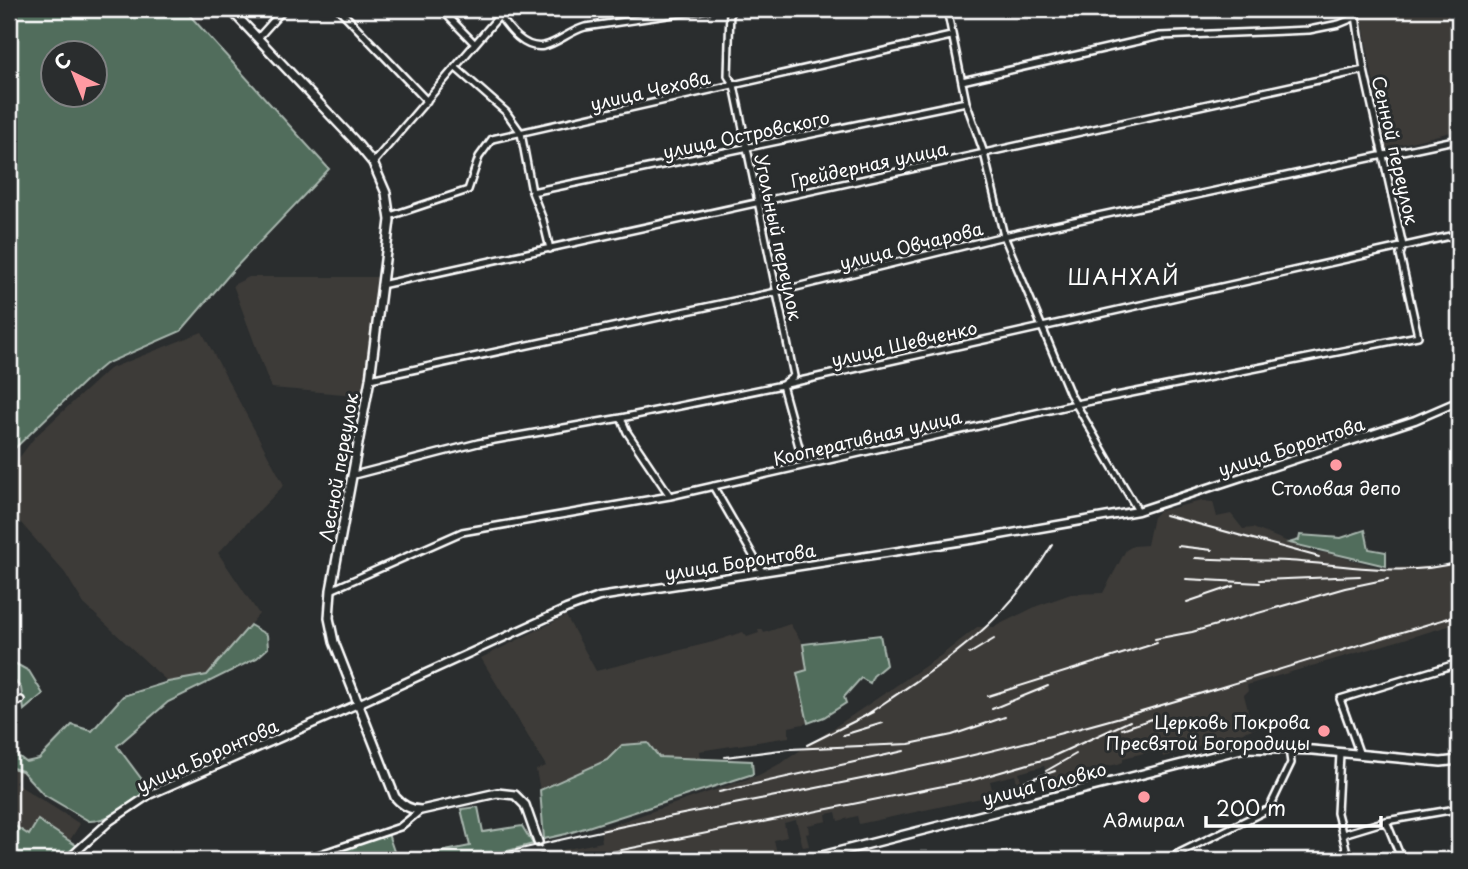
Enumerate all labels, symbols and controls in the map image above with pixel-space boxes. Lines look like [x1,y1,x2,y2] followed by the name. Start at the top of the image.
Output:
[38,38,108,108] north arrow
[47,46,77,76] text: С
[587,63,714,117] street label: улица Чехова
[1366,73,1426,227] street label: Сенной переулок
[660,103,832,165] street label: улица Островского
[788,134,951,194] street label: Грейдерная улица
[748,151,810,323] street label: Угольный переулок
[836,214,986,276] street label: улица Овчарова
[1067,260,1181,292] district label: ШАНХАЙ
[828,313,980,373] street label: улица Шевченко
[312,390,364,543] street label: Лесной переулок
[770,402,965,472] street label: Кооперативная улица
[1214,409,1369,482] street label: улица Боронтова
[1328,457,1344,473] marker: Столовая депо
[1271,474,1401,501] place label: Столовая депо
[662,536,818,586] street label: улица Боронтова
[1106,708,1311,756] place label: Церковь Покрова Пресвятой Богородицы
[132,711,283,798] street label: улица Боронтова
[1316,723,1332,739] marker: Церковь Покрова Пресвятой Богородицы
[979,755,1109,811] street label: улица Головко
[1206,785,1380,829] scale bar
[1136,789,1152,805] marker: Адмирал
[1216,791,1286,823] text: 200 m
[1103,806,1185,833] place label: Адмирал

